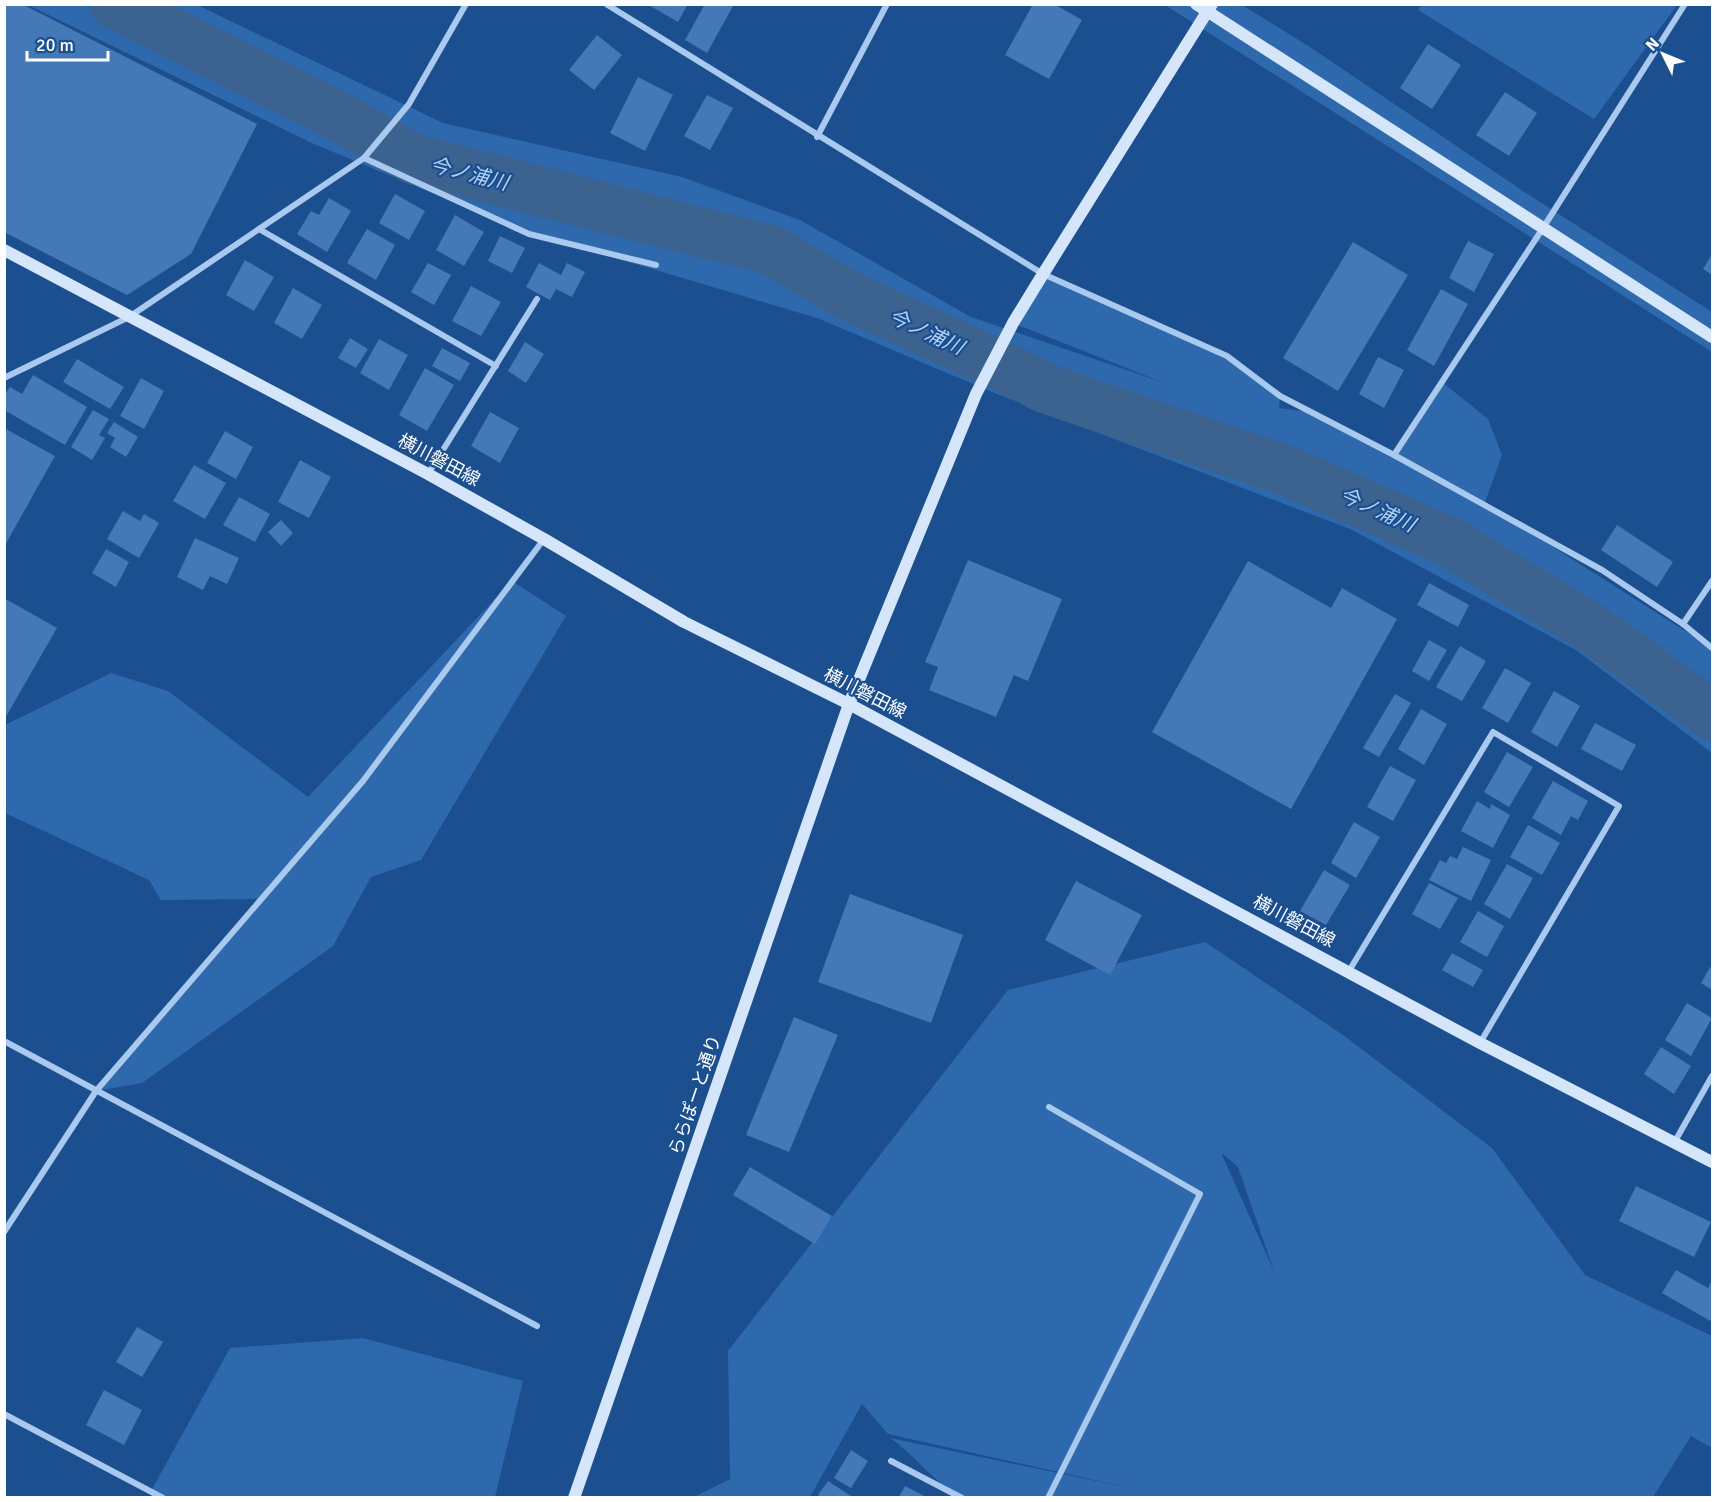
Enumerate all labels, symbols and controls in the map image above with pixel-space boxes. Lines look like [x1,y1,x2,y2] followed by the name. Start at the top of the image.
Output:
[27,24,108,62] scale bar
[1633,24,1693,84] north arrow
[36,34,74,56] text: 20 m
[1642,34,1664,55] text: N
[427,152,513,196] water label: 今ノ浦川
[884,304,969,361] water label: 今ノ浦川
[394,429,484,491] street label: 横川磐田線
[1335,482,1420,539] water label: 今ノ浦川
[820,663,910,723] street label: 横川磐田線
[1249,890,1339,952] street label: 横川磐田線
[664,1032,726,1158] street label: ららぽーと通り

